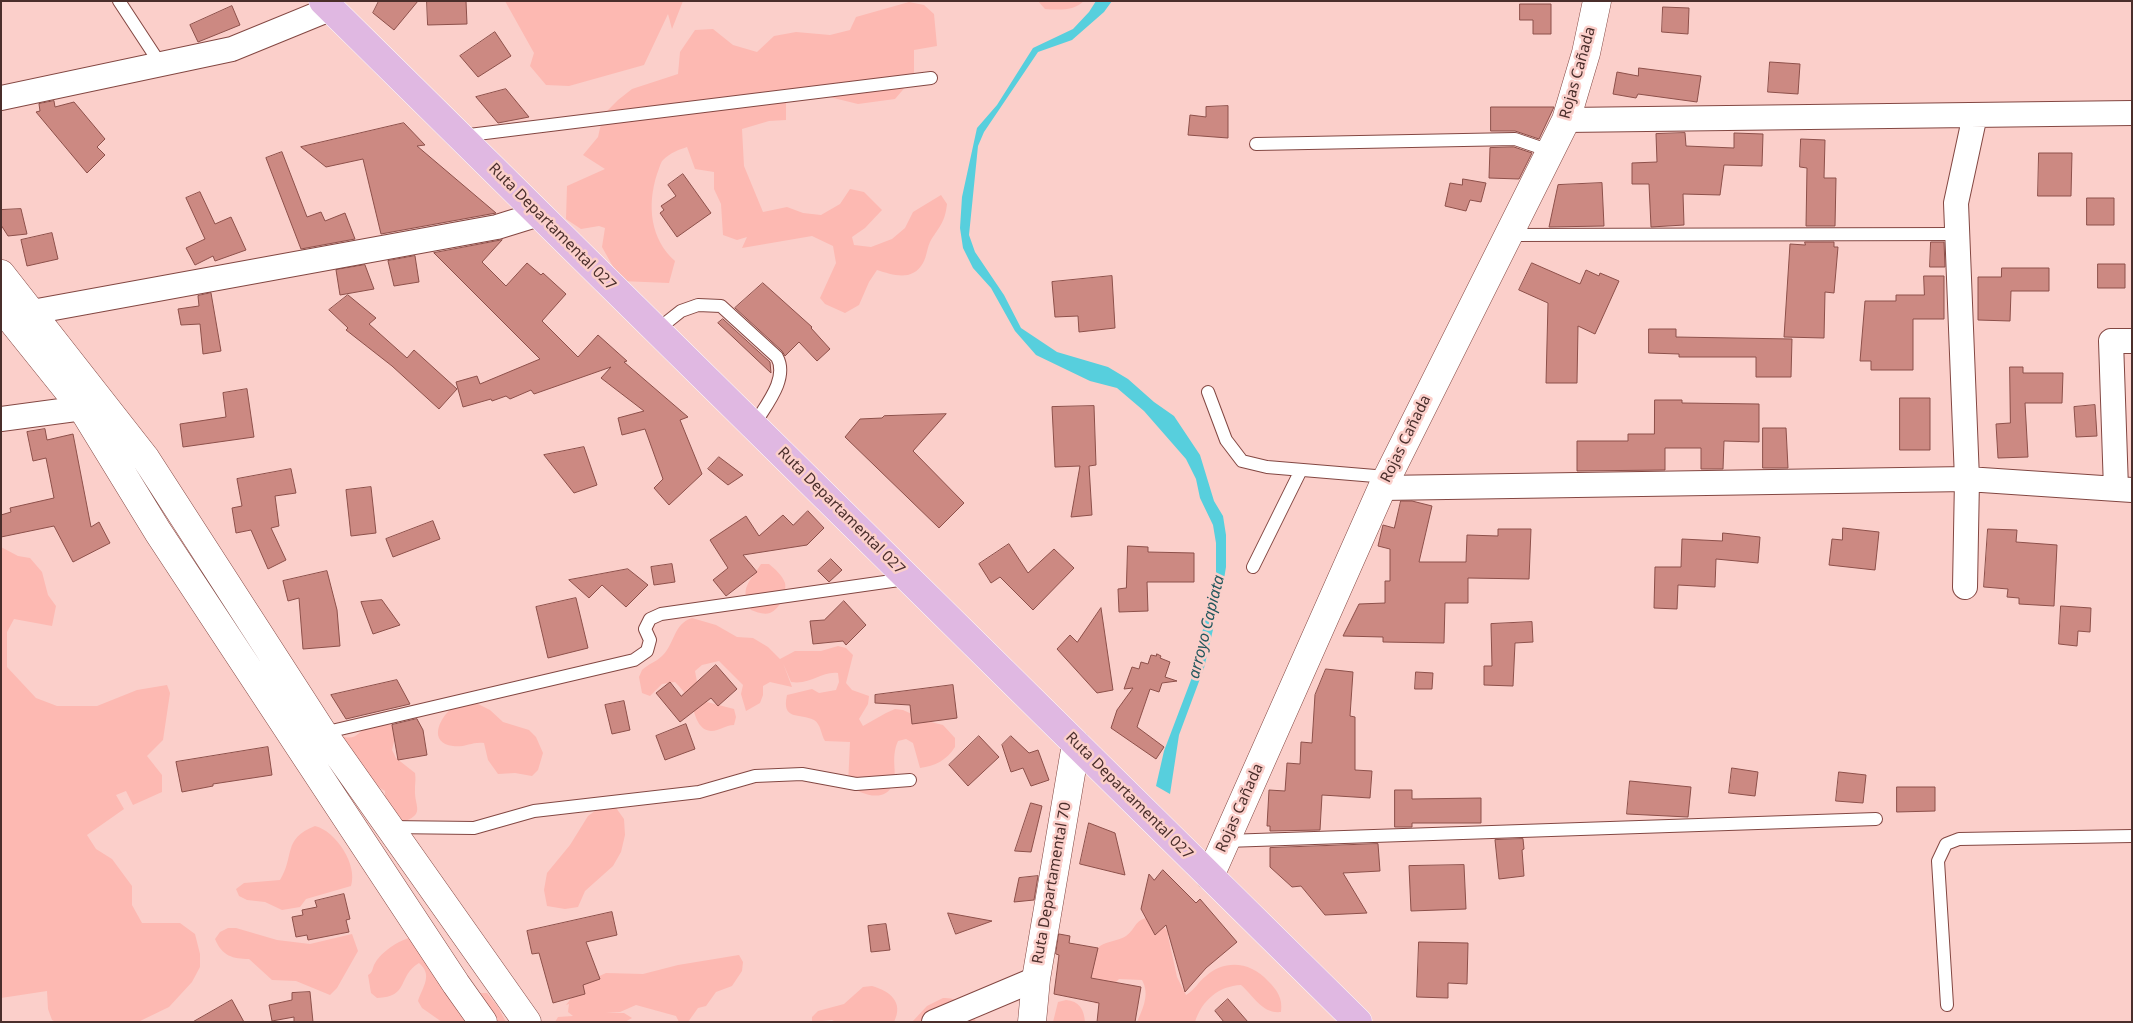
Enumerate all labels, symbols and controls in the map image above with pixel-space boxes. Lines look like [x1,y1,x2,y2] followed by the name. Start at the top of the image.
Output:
[1556,25,1600,121] street label: Rojas Cañada
[485,160,619,294] street label: Ruta Departamental 027
[1377,392,1435,486] street label: Rojas Cañada
[774,444,908,578] street label: Ruta Departamental 027
[1185,573,1229,681] water label: arroyo Capiata
[1062,729,1196,863] street label: Ruta Departamental 027
[1212,761,1268,855] street label: Rojas Cañada
[1029,801,1075,965] street label: Ruta Departamental 70

